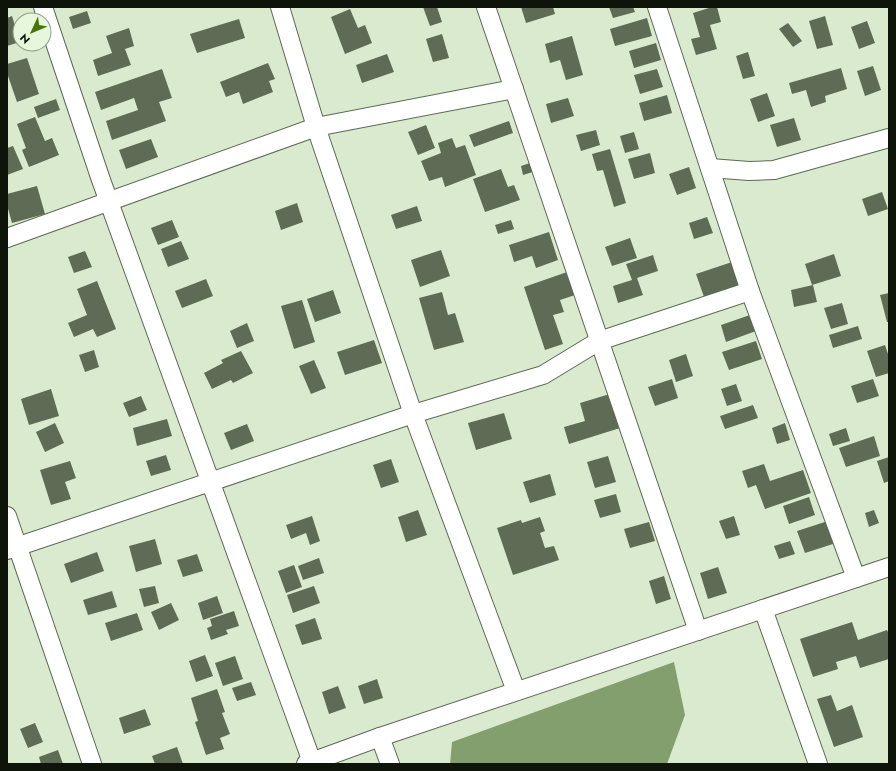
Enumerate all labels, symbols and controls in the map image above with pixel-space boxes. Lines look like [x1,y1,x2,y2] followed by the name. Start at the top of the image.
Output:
[12,12,52,52] north arrow
[16,30,34,48] text: N

